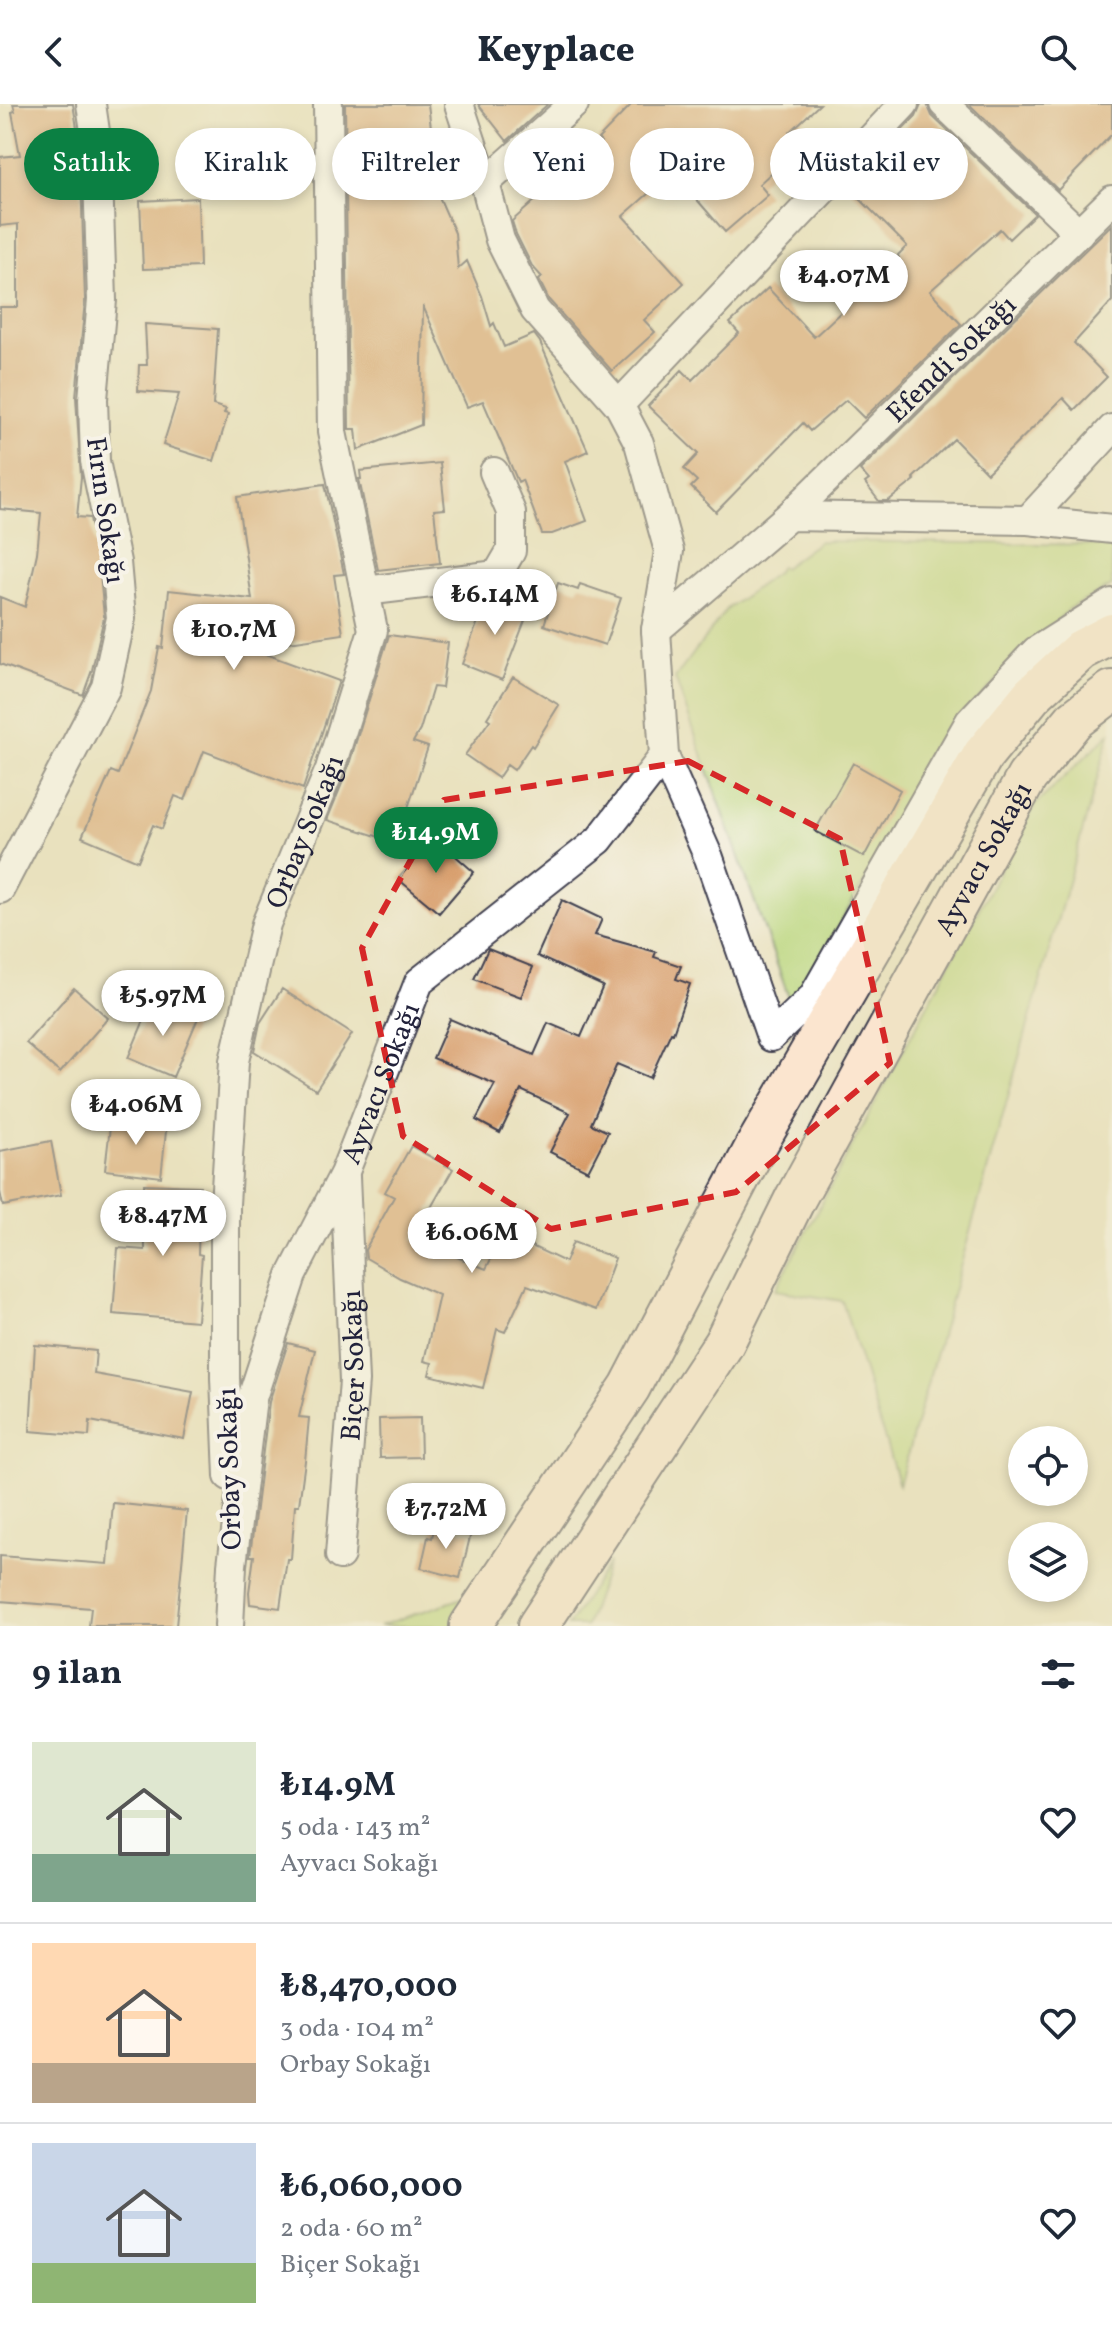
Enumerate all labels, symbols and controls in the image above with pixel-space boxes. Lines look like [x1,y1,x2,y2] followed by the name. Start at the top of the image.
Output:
[477,27,635,77] text: Keyplace
[32,30,76,74] icon: back
[1036,30,1080,74] icon: search
[24,128,159,200] chip: Satılık
[175,128,316,200] chip: Kiralık
[332,128,488,200] chip: Filtreler
[504,128,614,200] chip: Yeni
[630,128,754,200] chip: Daire
[770,128,968,200] chip: Müstakil ev
[779,250,909,318] pin: ₺4.07M
[798,258,890,294] text: ₺4.07M
[879,287,1026,433] street label: Efendi Sokağı
[75,434,134,586] street label: Fırın Sokağı
[430,569,560,637] pin: ₺6.14M
[451,577,539,613] text: ₺6.14M
[169,604,299,672] pin: ₺10.7M
[191,612,277,648] text: ₺10.7M
[257,751,355,915] street label: Orbay Sokağı
[926,775,1043,944] street label: Ayvacı Sokağı
[371,807,501,875] pin: ₺14.9M
[392,815,480,851] text: ₺14.9M
[98,970,228,1038] pin: ₺5.97M
[119,978,207,1014] text: ₺5.97M
[333,997,431,1170] street label: Ayvacı Sokağı
[71,1079,201,1147] pin: ₺4.06M
[89,1087,183,1123] text: ₺4.06M
[98,1190,228,1258] pin: ₺8.47M
[118,1198,208,1234] text: ₺8.47M
[407,1207,537,1275] pin: ₺6.06M
[426,1215,518,1251] text: ₺6.06M
[332,1289,376,1443] street label: Biçer Sokağı
[208,1387,253,1551] street label: Orbay Sokağı
[1008,1426,1088,1602] map controls
[1008,1426,1088,1506] button: locate
[381,1483,511,1551] pin: ₺7.72M
[405,1491,487,1527] text: ₺7.72M
[1008,1522,1088,1602] button: layers
[32,1651,122,1698] text: 9 ilan
[1036,1652,1080,1696] icon: filters
[280,1763,396,1810] text: ₺14.9M
[96,1774,192,1870] icon: home
[1036,1800,1080,1844] icon: heart
[280,1810,430,1846] text: 5 oda · 143 m²
[280,1846,438,1882] text: Ayvacı Sokağı
[280,1964,458,2011] text: ₺8,470,000
[96,1975,192,2071] icon: home
[1036,2001,1080,2045] icon: heart
[280,2011,434,2047] text: 3 oda · 104 m²
[280,2047,431,2083] text: Orbay Sokağı
[280,2164,463,2211] text: ₺6,060,000
[96,2175,192,2271] icon: home
[1036,2201,1080,2245] icon: heart
[280,2211,423,2247] text: 2 oda · 60 m²
[280,2247,420,2283] text: Biçer Sokağı

